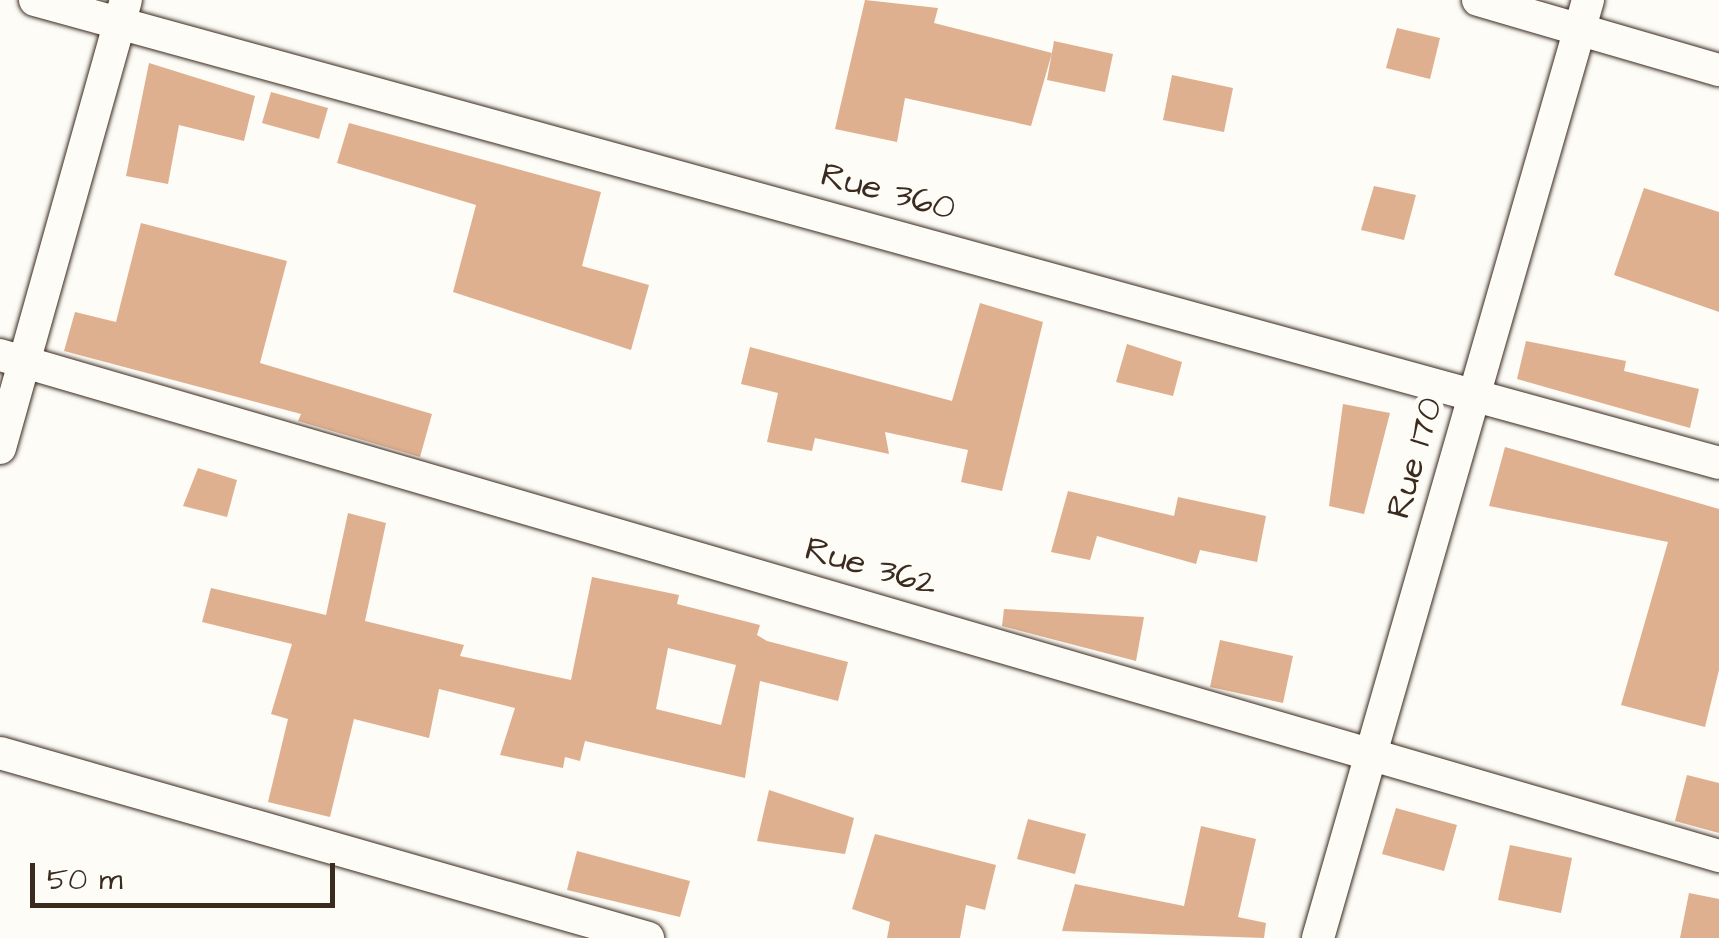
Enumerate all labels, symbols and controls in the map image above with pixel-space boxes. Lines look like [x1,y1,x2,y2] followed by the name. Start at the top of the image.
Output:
[816,154,960,230] street label: Rue 360
[1378,393,1452,523] street label: Rue 170
[800,528,942,606] street label: Rue 362
[35,843,340,905] scale bar
[47,859,123,901] text: 50 m

